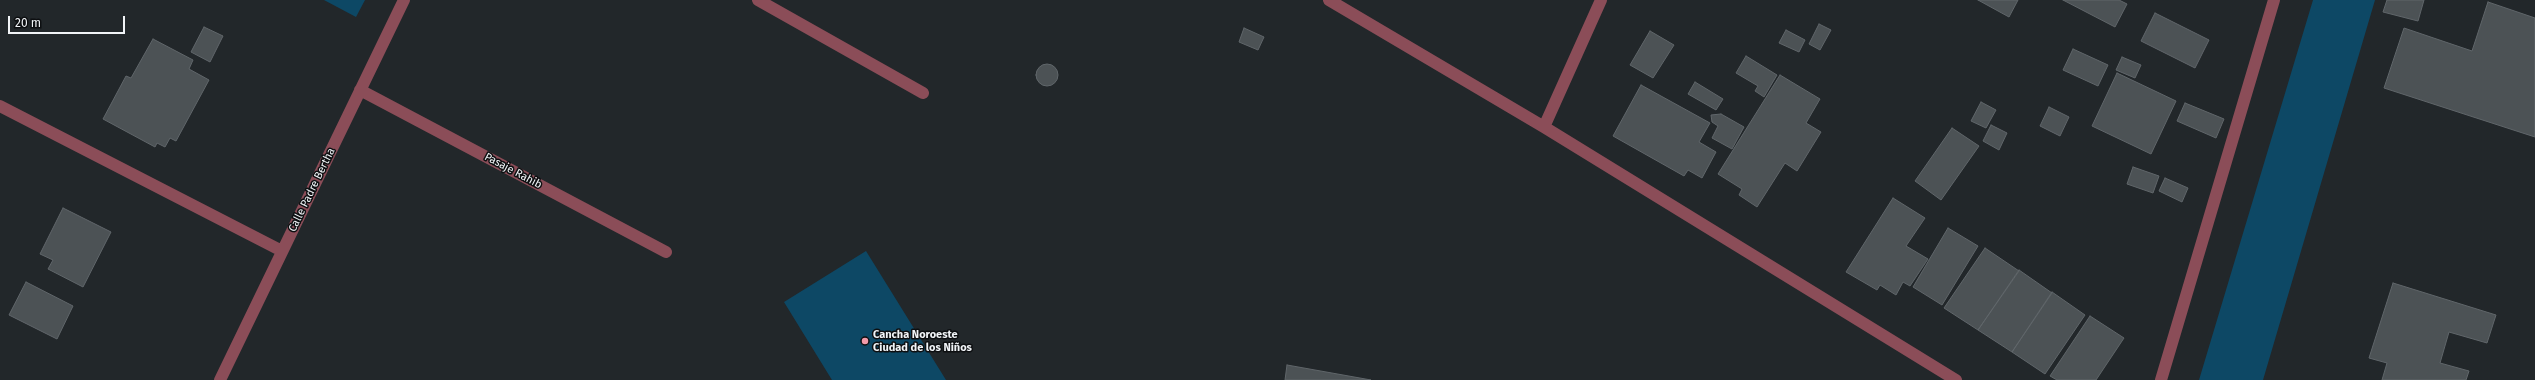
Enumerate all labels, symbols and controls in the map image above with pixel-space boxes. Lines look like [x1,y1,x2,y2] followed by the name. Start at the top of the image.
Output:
[10,8,127,34] scale bar
[15,16,41,30] text: 20 m
[286,146,338,234] street label: Calle Padre Bertha
[482,150,544,192] street label: Pasaje Rahib
[873,328,972,354] place label: Cancha Noroeste Ciudad de los Niños
[860,336,870,346] marker: Cancha Noroeste Ciudad de los Niños

